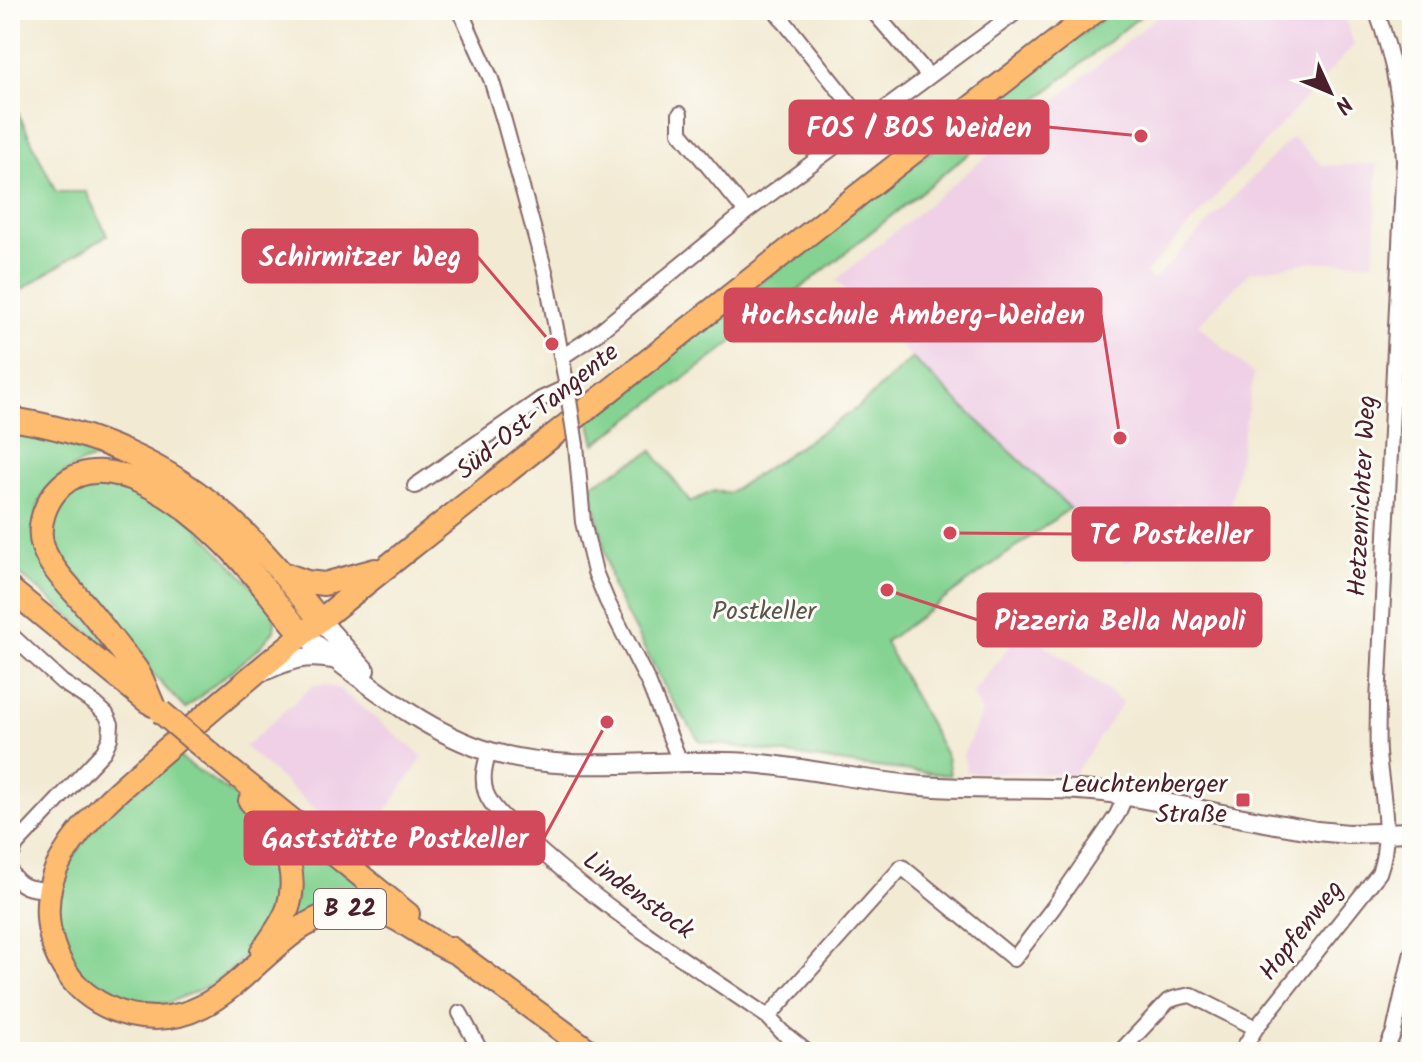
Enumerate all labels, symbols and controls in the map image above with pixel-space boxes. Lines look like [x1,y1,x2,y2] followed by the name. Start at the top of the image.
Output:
[1290,52,1370,132] north arrow
[1325,87,1360,121] text: N
[790,101,1048,153] callout: FOS / BOS Weiden
[806,107,1032,152] text: FOS / BOS Weiden
[243,230,477,282] callout: Schirmitzer Weg
[259,236,461,281] text: Schirmitzer Weg
[725,289,1101,341] callout: Hochschule Amberg-Weiden
[741,294,1085,339] text: Hochschule Amberg-Weiden
[447,333,629,491] street label: Süd-Ost-Tangente
[1337,394,1389,598] street label: Hetzenrichter Weg
[1073,508,1269,560] callout: TC Postkeller
[1089,514,1255,559] text: TC Postkeller
[712,591,817,633] park label: Postkeller
[978,594,1261,646] callout: Pizzeria Bella Napoli
[994,600,1246,645] text: Pizzeria Bella Napoli
[1061,764,1228,836] place label: Leuchtenberger Straße
[1234,791,1252,809] marker: Leuchtenberger Straße
[245,812,544,864] callout: Gaststätte Postkeller
[262,818,530,863] text: Gaststätte Postkeller
[573,841,703,952] street label: Lindenstock
[1249,871,1355,991] street label: Hopfenweg
[314,889,386,929] road number: B 22

